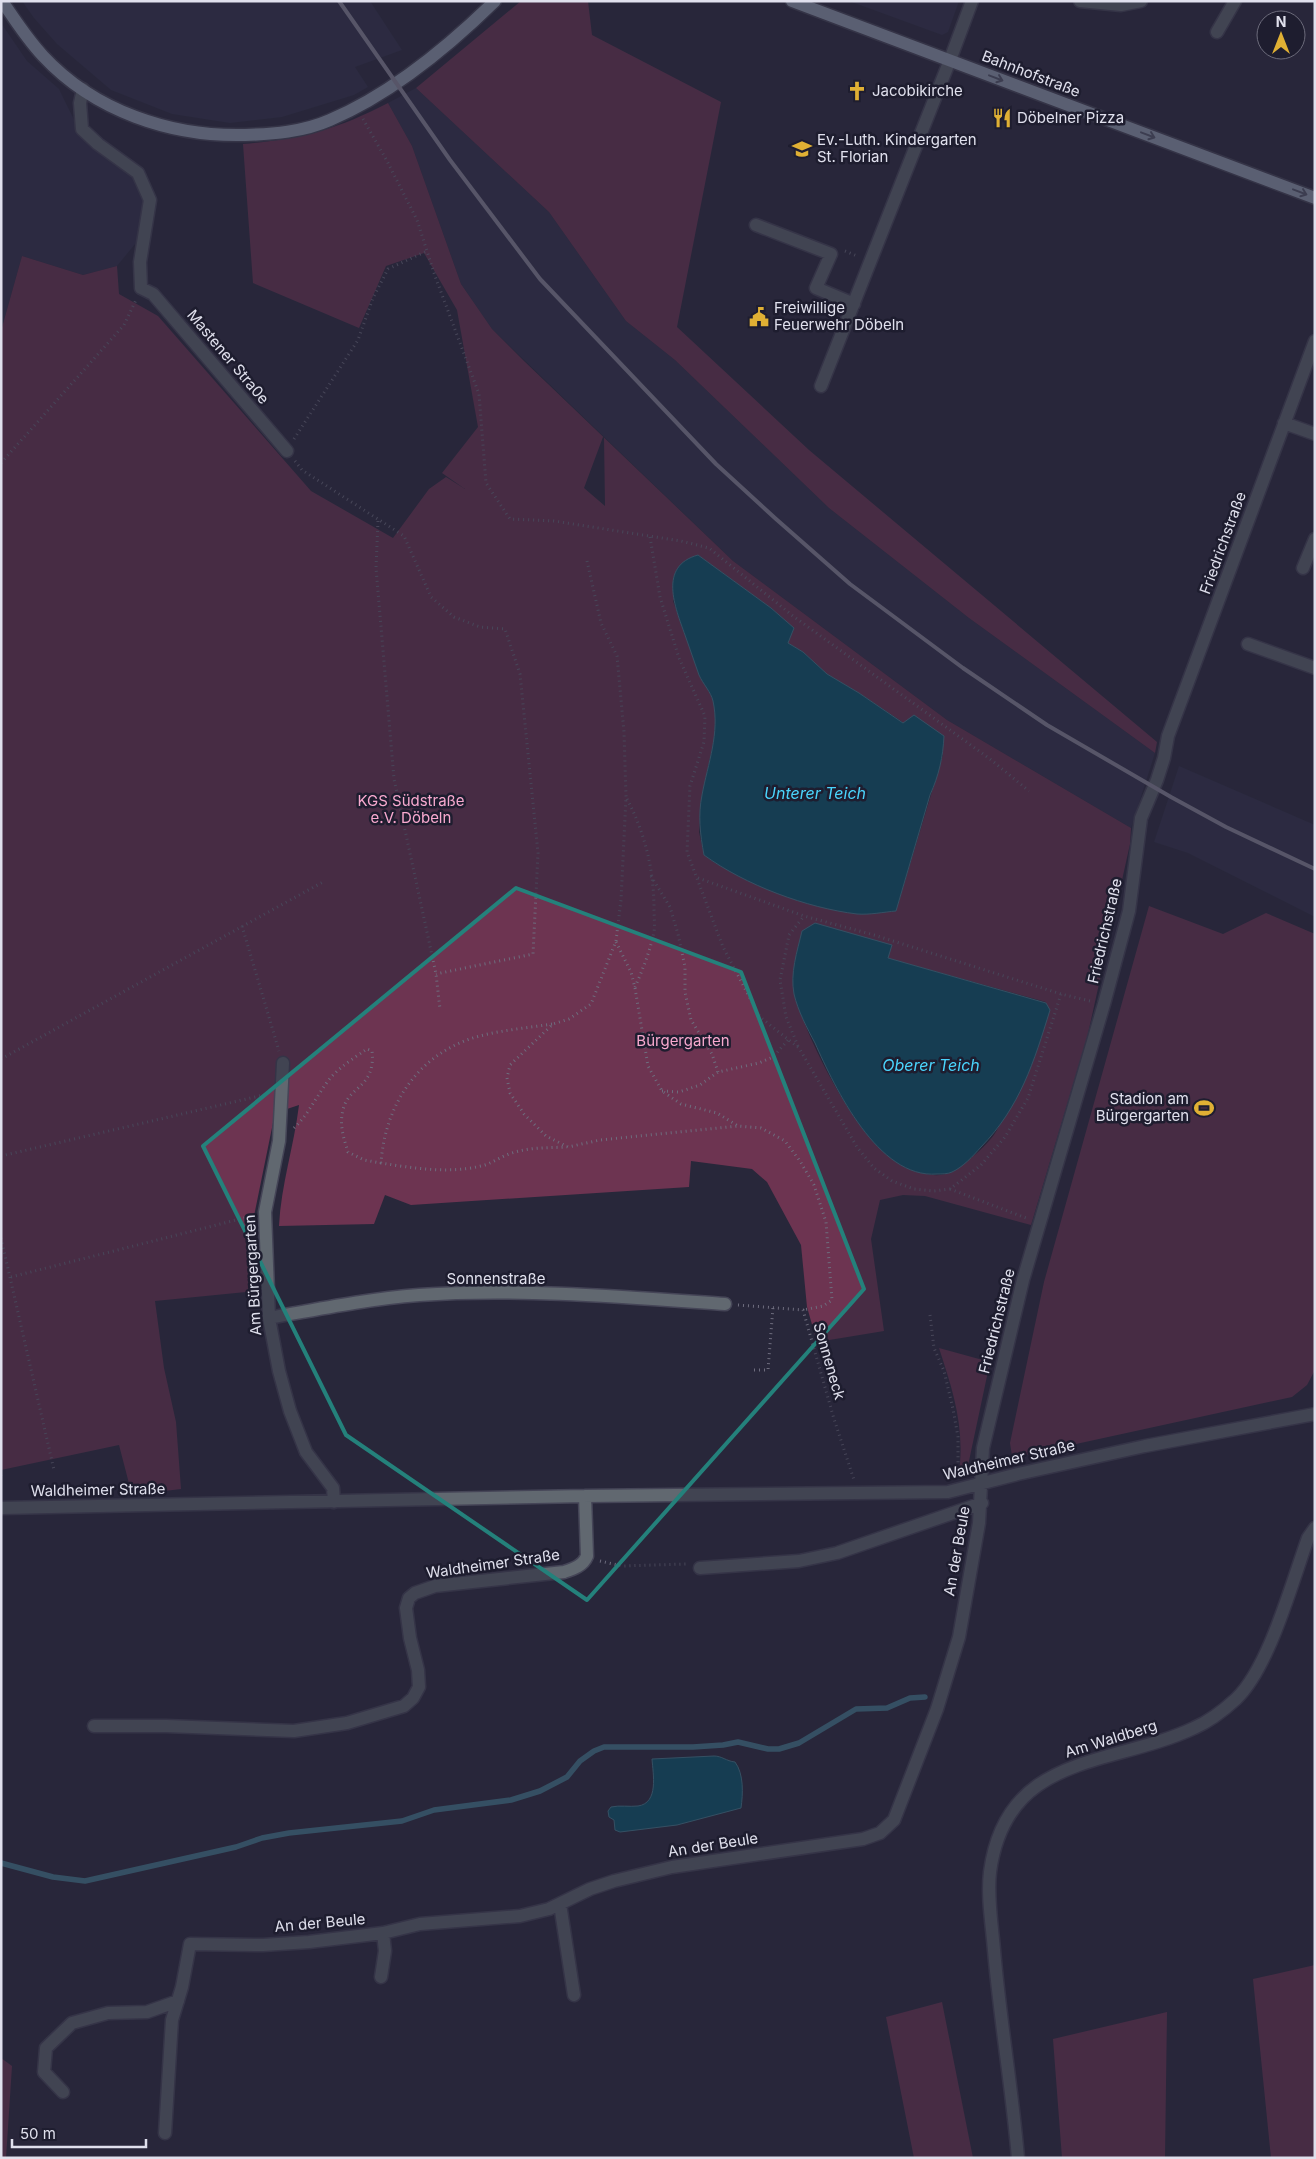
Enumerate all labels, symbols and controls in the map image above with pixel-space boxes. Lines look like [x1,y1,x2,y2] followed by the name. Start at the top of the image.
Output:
[1256,10,1306,60] north arrow
[1276,13,1286,30] text: N
[979,46,1083,101] street label: Bahnhofstraße
[988,74,1003,83] one-way arrow
[846,80,868,102] church icon: Jacobikirche
[872,81,963,100] place label: Jacobikirche
[991,107,1013,129] restaurant icon: Döbelner Pizza
[1017,108,1124,127] place label: Döbelner Pizza
[817,130,977,166] place label: Ev.-Luth. Kindergarten St. Florian
[1140,131,1155,140] one-way arrow
[791,138,813,160] school or university icon: Ev.-Luth. Kindergarten St. Florian
[1292,188,1307,197] one-way arrow
[774,298,904,334] place label: Freiwillige Feuerwehr Döbeln
[183,305,273,408] street label: Mastener Stra0e
[748,306,770,328] public building icon: Freiwillige Feuerwehr Döbeln
[1195,489,1250,597] street label: Friedrichstraße
[764,783,866,803] water label: Unterer Teich
[357,791,465,827] park label: KGS Südstraße e.V. Döbeln
[1083,876,1126,985] street label: Friedrichstraße
[636,1031,730,1050] park label: Bürgergarten
[882,1055,980,1075] water label: Oberer Teich
[1096,1089,1189,1125] place label: Stadion am Bürgergarten
[1193,1097,1215,1119] sports icon: Stadion am Bürgergarten
[240,1214,265,1336] street label: Am Bürgergarten
[974,1266,1019,1375] street label: Friedrichstraße
[447,1269,545,1288] street label: Sonnenstraße
[809,1320,850,1402] street label: Sonneneck
[941,1435,1077,1484] street label: Waldheimer Straße
[30,1479,166,1500] street label: Waldheimer Straße
[939,1504,974,1597] street label: An der Beule
[425,1545,561,1582] street label: Waldheimer Straße
[1062,1715,1159,1762] street label: Am Waldberg
[666,1828,759,1861] street label: An der Beule
[274,1909,366,1936] street label: An der Beule
[12,2116,146,2148] scale bar
[20,2124,56,2143] text: 50 m

